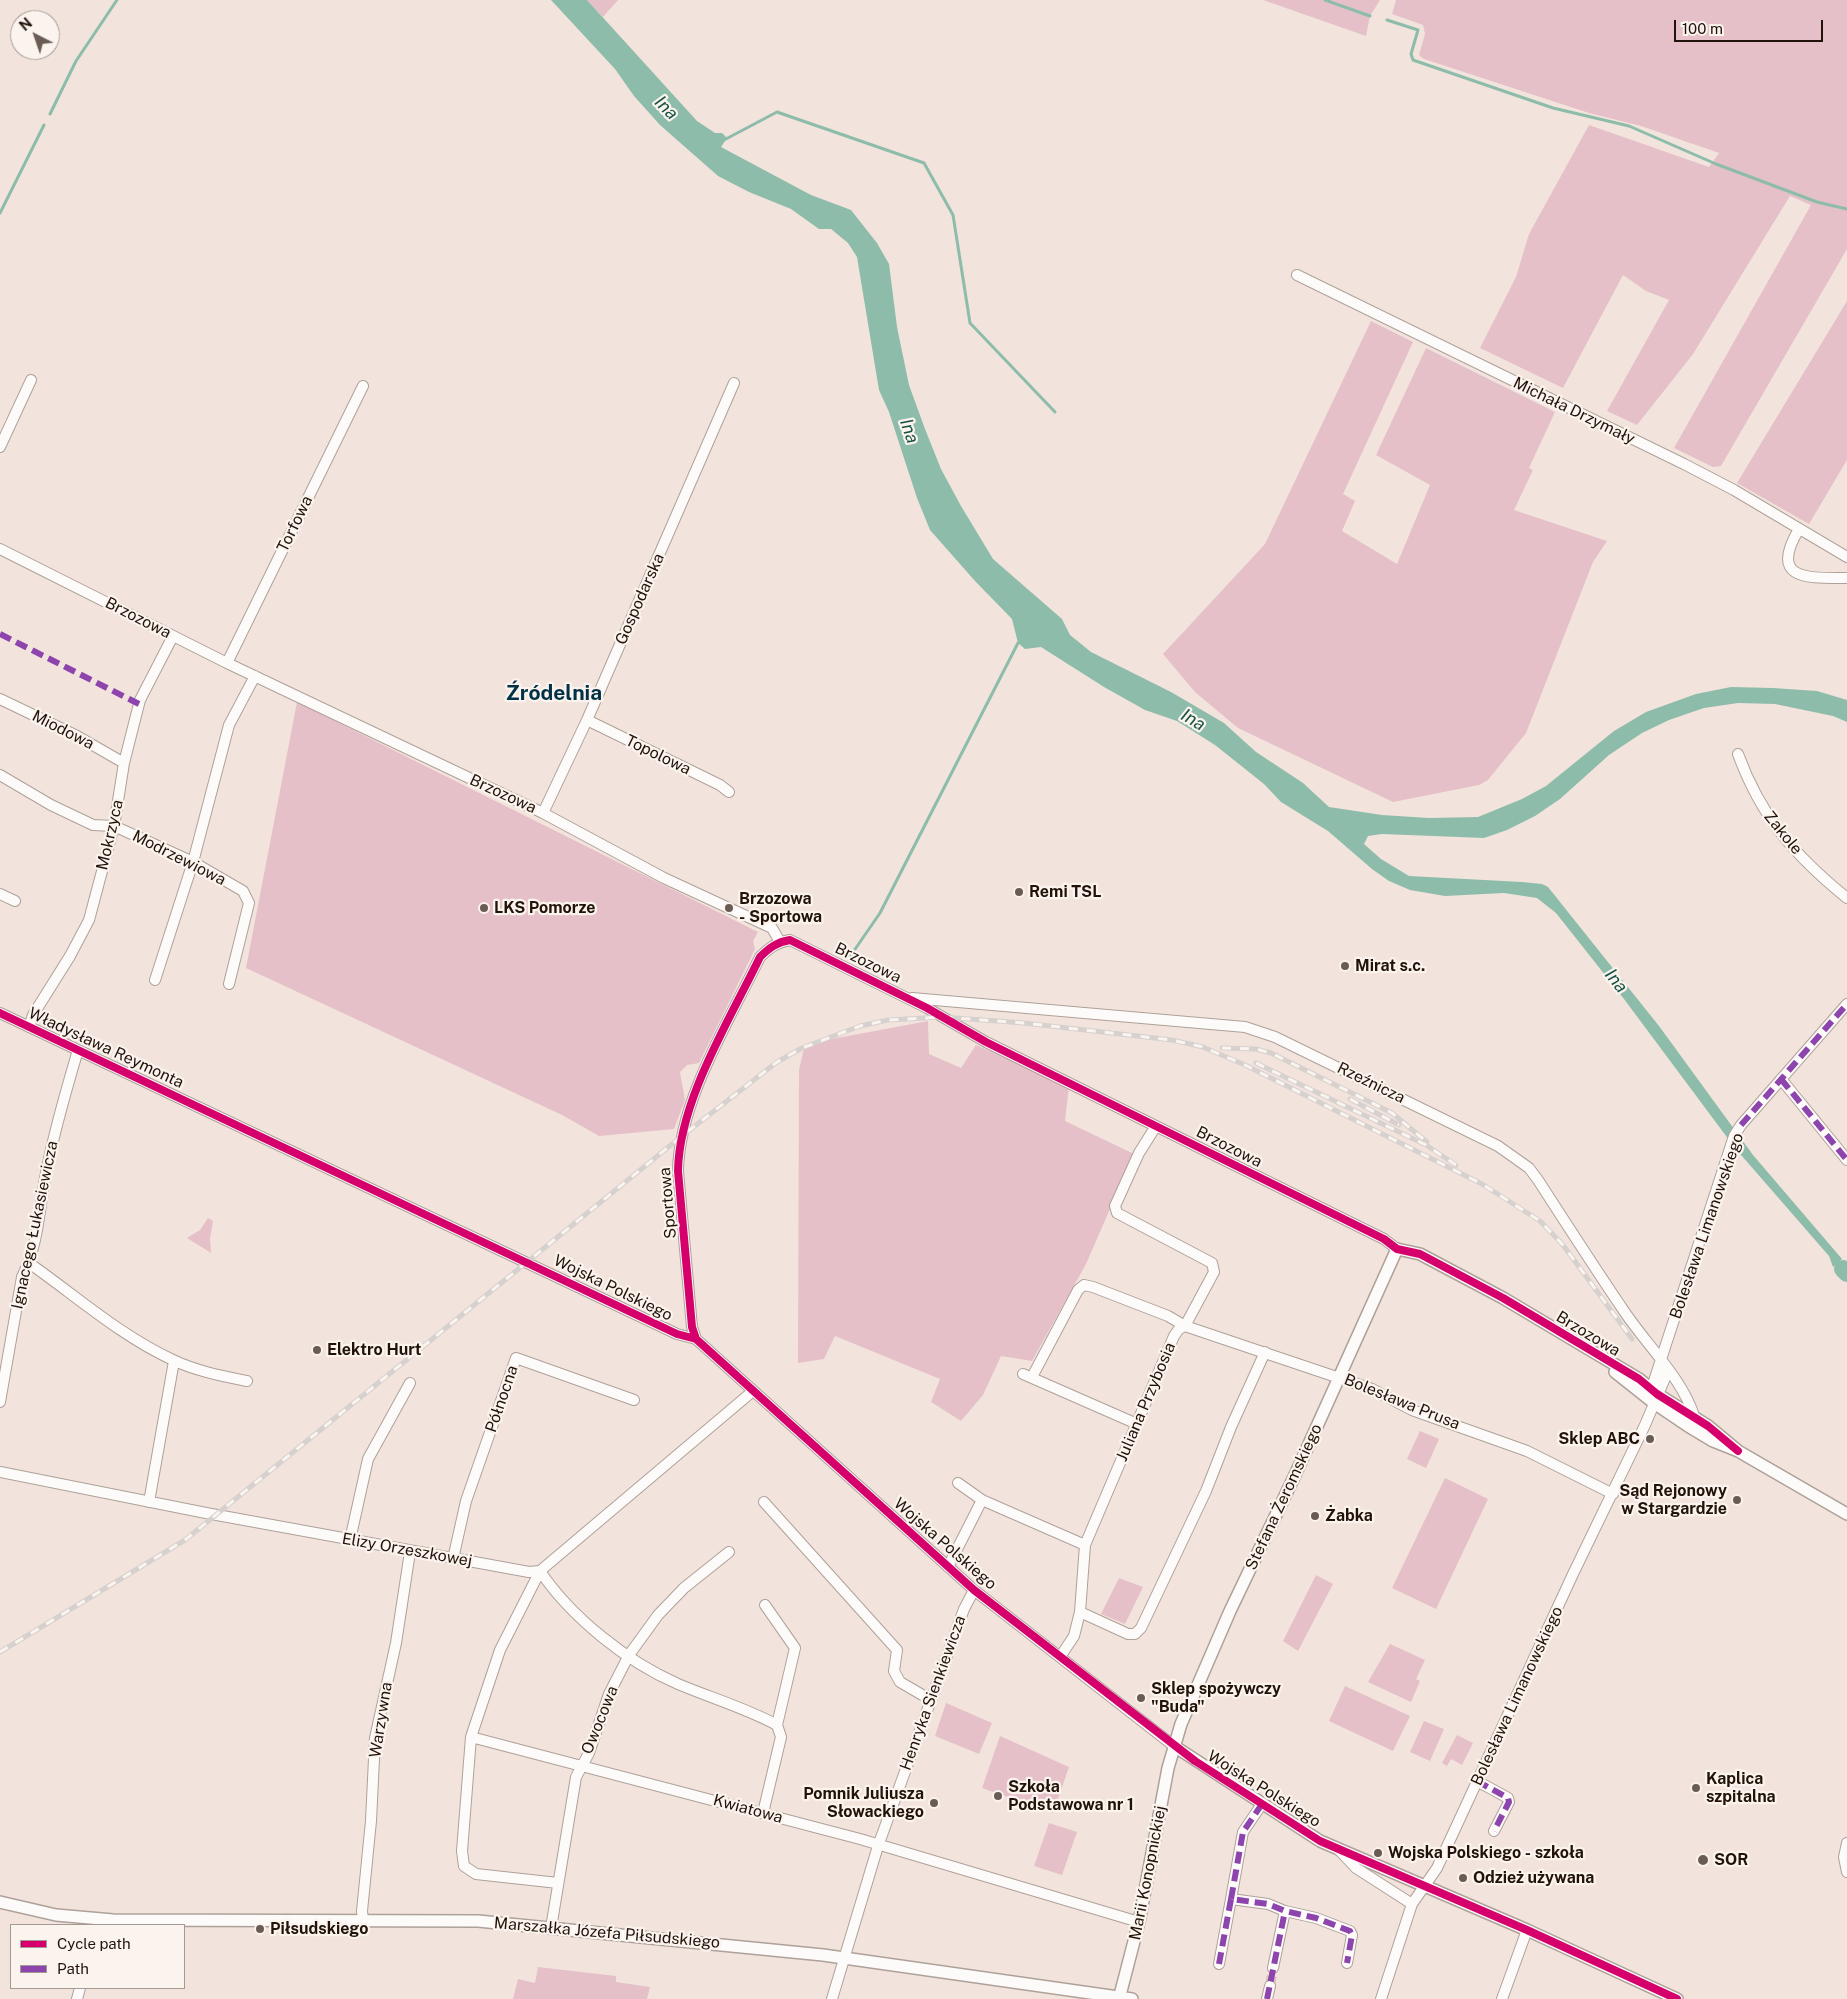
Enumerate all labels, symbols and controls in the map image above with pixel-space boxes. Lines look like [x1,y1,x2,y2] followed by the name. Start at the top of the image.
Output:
[10,10,60,60] north arrow
[1677,10,1826,42] scale bar
[16,15,35,34] text: N
[1682,20,1723,37] text: 100 m
[650,92,682,124] water label: Ina
[1510,373,1638,449] street label: Michała Drzymały
[895,416,923,446] water label: Ina
[273,493,317,555] street label: Torfowa
[611,550,669,648] street label: Gospodarska
[102,593,174,643] street label: Brzozowa
[506,681,602,707] district label: Źródelnia
[1177,704,1209,736] water label: Ina
[29,706,97,754] street label: Miodowa
[622,731,694,779] street label: Topolowa
[467,770,539,818] street label: Brzozowa
[93,798,127,872] street label: Mokrzyca
[1760,807,1806,859] street label: Zakole
[129,826,229,890] street label: Modrzewiowa
[1029,882,1101,902] place label: Remi TSL
[1013,886,1025,898] marker: Remi TSL
[739,889,822,927] place label: Brzozowa - Sportowa
[494,898,595,918] place label: LKS Pomorze
[478,902,490,914] marker: LKS Pomorze
[723,902,735,914] marker: Brzozowa - Sportowa
[832,939,904,987] street label: Brzozowa
[1355,956,1425,976] place label: Mirat s.c.
[1339,960,1351,972] marker: Mirat s.c.
[1600,965,1632,997] water label: Ina
[25,1004,187,1092] street label: Władysława Reymonta
[1334,1058,1408,1108] street label: Rzeźnicza
[1193,1122,1265,1172] street label: Brzozowa
[1666,1130,1748,1322] street label: Bolesława Limanowskiego
[8,1139,62,1311] street label: Ignacego Łukasiewicza
[655,1167,681,1239] street label: Sportowa
[550,1251,676,1325] street label: Wojska Polskiego
[1553,1307,1623,1361] street label: Brzozowa
[327,1340,421,1360] place label: Elektro Hurt
[1112,1340,1180,1464] street label: Juliana Przybosia
[311,1344,323,1356] marker: Elektro Hurt
[482,1363,522,1435] street label: Północna
[1341,1370,1463,1434] street label: Bolesława Prusa
[1242,1421,1326,1573] street label: Stefana Żeromskiego
[1558,1429,1640,1449] place label: Sklep ABC
[1644,1433,1656,1445] marker: Sklep ABC
[1619,1481,1727,1519] place label: Sąd Rejonowy w Stargardzie
[890,1494,1000,1594] street label: Wojska Polskiego
[1731,1494,1743,1506] marker: Sąd Rejonowy w Stargardzie
[1325,1506,1373,1526] place label: Żabka
[1309,1510,1321,1522] marker: Żabka
[340,1529,474,1571] street label: Elizy Orzeszkowej
[1467,1603,1567,1789] street label: Bolesława Limanowskiego
[896,1613,970,1773] street label: Henryka Sienkiewicza
[1151,1679,1281,1717] place label: Sklep spożywczy "Buda"
[366,1681,396,1759] street label: Warzywna
[578,1683,622,1757] street label: Owocowa
[1135,1692,1147,1704] marker: Sklep spożywczy "Buda"
[1204,1746,1324,1832] street label: Wojska Polskiego
[1706,1769,1776,1807] place label: Kaplica szpitalna
[1008,1777,1134,1815] place label: Szkoła Podstawowa nr 1
[1690,1782,1702,1794] marker: Kaplica szpitalna
[803,1784,924,1822] place label: Pomnik Juliusza Słowackiego
[992,1790,1004,1802] marker: Szkoła Podstawowa nr 1
[711,1791,785,1827] street label: Kwiatowa
[928,1797,940,1809] marker: Pomnik Juliusza Słowackiego
[1126,1804,1170,1942] street label: Marii Konopnickiej
[1388,1843,1584,1863] place label: Wojska Polskiego - szkoła
[1372,1847,1384,1859] marker: Wojska Polskiego - szkoła
[1714,1850,1748,1870] place label: SOR
[1696,1853,1710,1867] marker: SOR
[1473,1868,1594,1888] place label: Odzież używana
[1457,1872,1469,1884] marker: Odzież używana
[493,1914,721,1952] street label: Marszałka Józefa Piłsudskiego
[270,1919,368,1939] place label: Piłsudskiego
[254,1923,266,1935] marker: Piłsudskiego
[10,1924,185,1989] legend
[57,1935,131,1952] text: Cycle path
[57,1960,89,1977] text: Path

